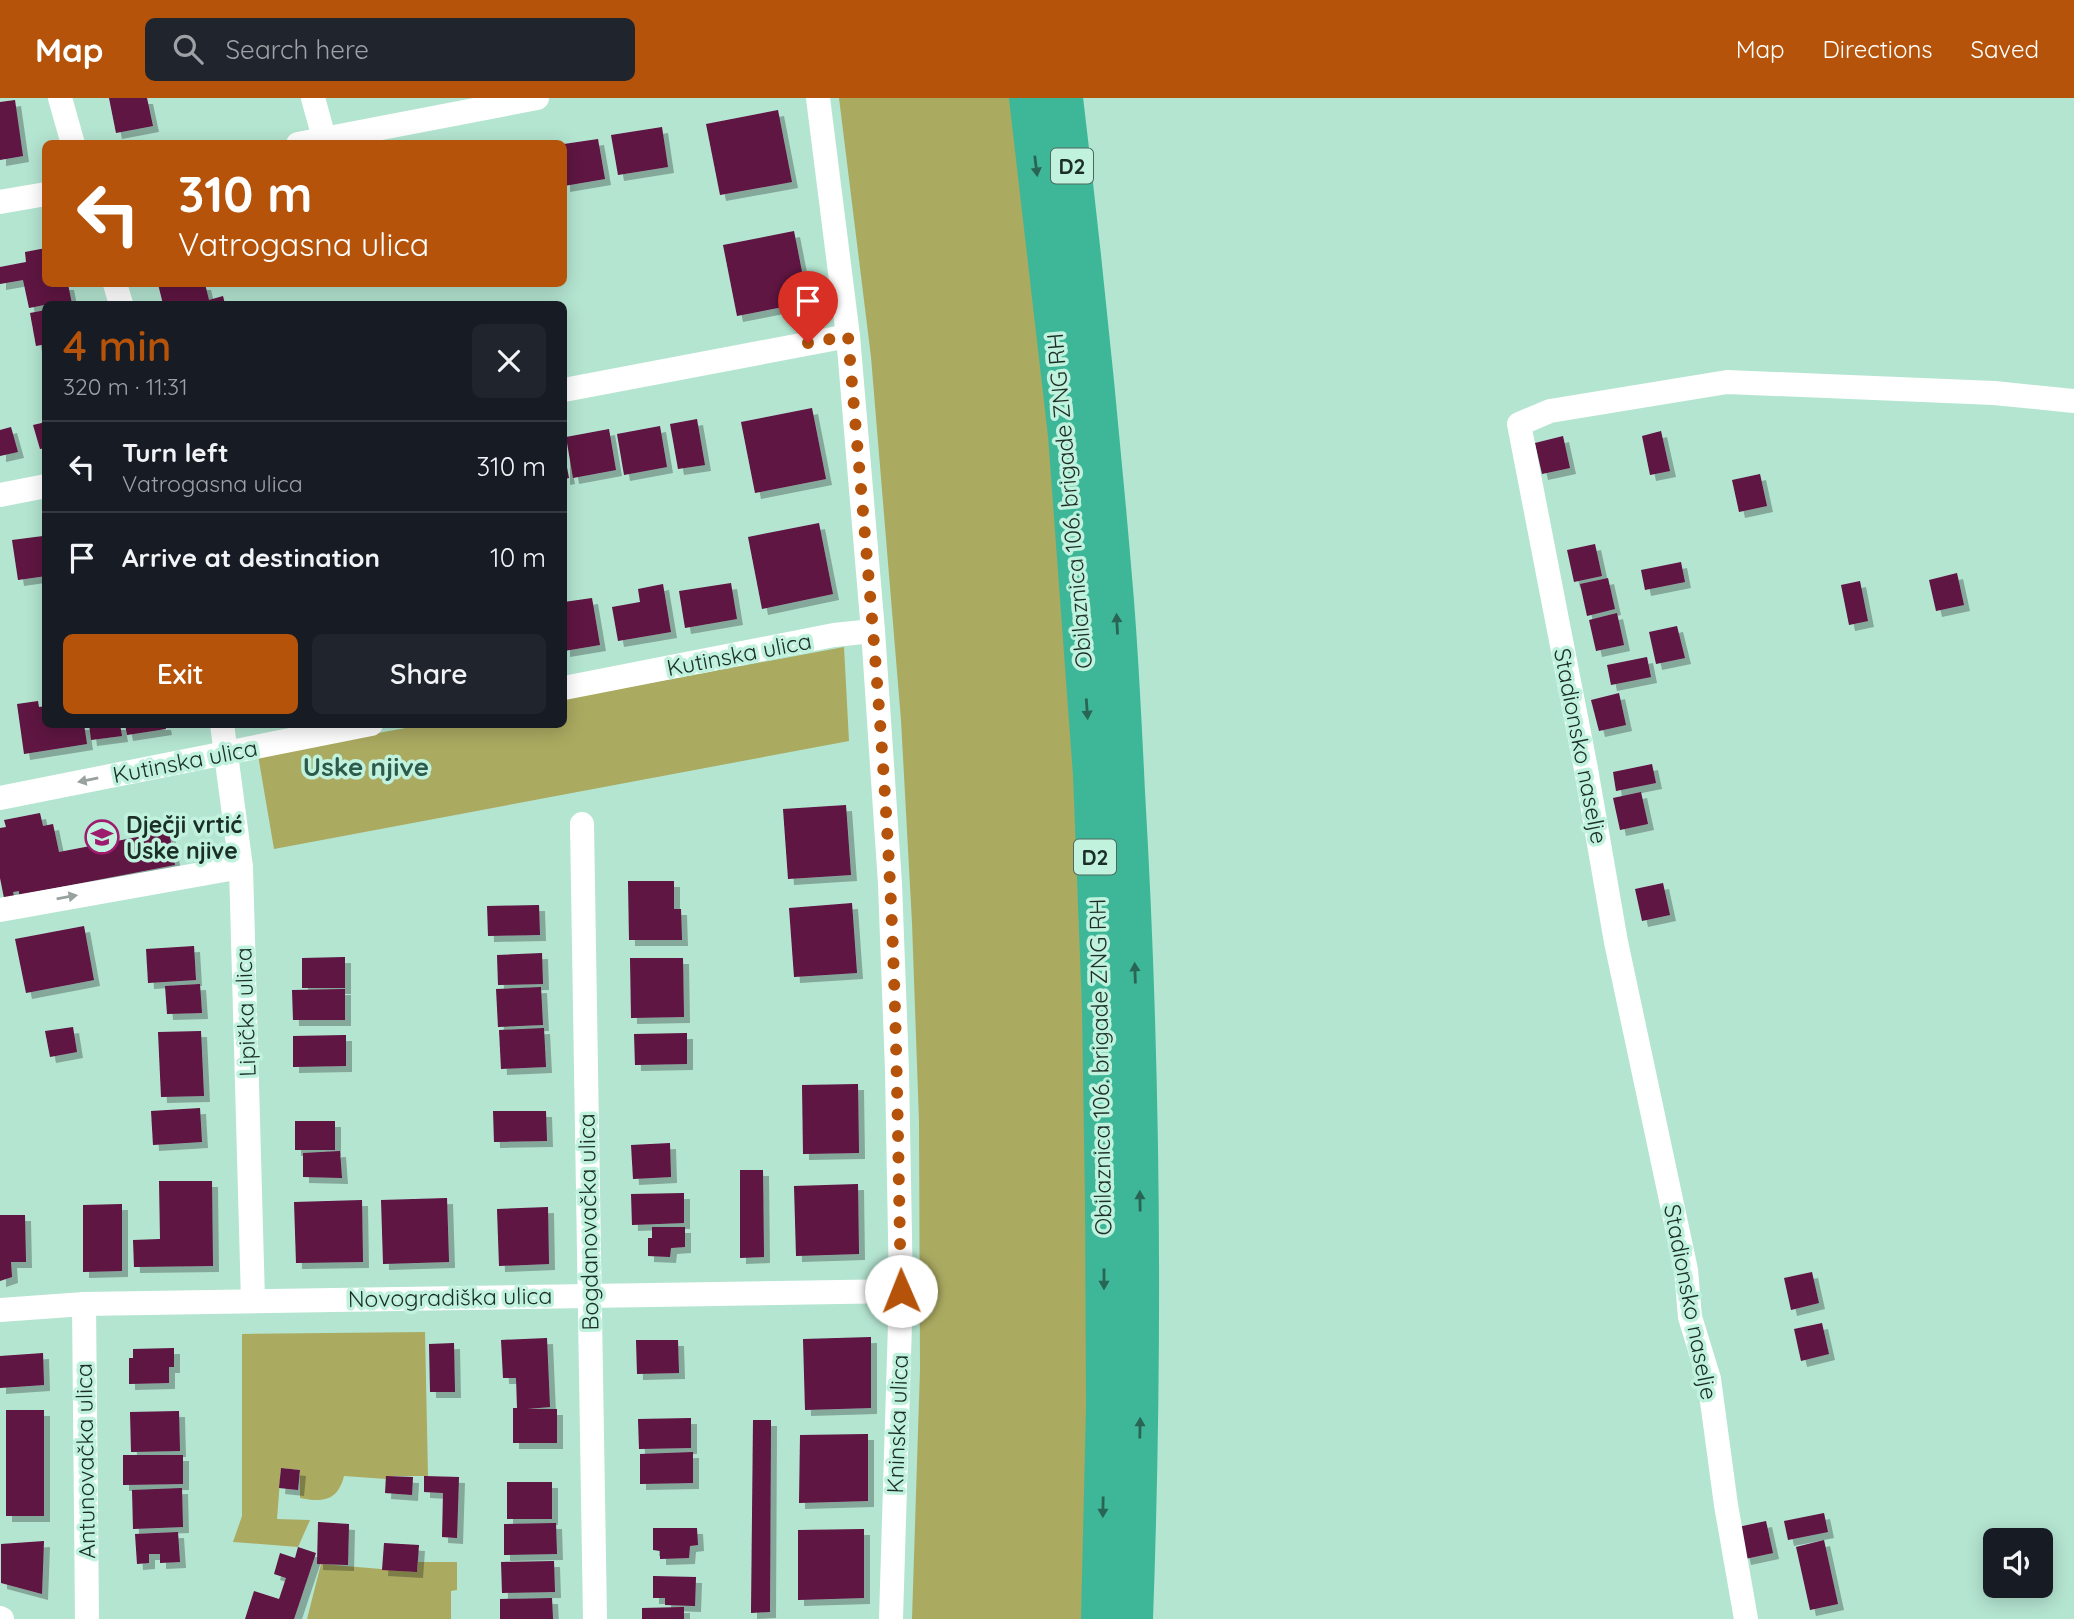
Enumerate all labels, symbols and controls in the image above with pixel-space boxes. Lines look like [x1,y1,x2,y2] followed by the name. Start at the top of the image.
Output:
[145,18,635,81] search box
[35,29,103,70] text: Map
[169,30,207,68] icon: search
[225,33,369,66] text: Search here
[1736,34,1785,64] text: Map
[1823,34,1933,64] text: Directions
[1971,34,2039,64] text: Saved
[1051,148,1093,184] road number: D2
[1030,155,1041,177] one-way arrow
[178,163,312,224] text: 310 m
[63,168,154,259] icon: left
[178,224,429,264] text: Vatrogasna ulica
[778,271,838,343] pin
[789,282,827,320] icon: arrive
[63,319,172,372] text: 4 min
[472,324,546,398] button: close
[1040,332,1098,670] street label: Obilaznica 106. brigade ZNG RH
[63,372,188,401] text: 320 m · 11:31
[122,436,229,469] text: Turn left
[63,448,101,486] icon: left
[476,450,546,483] text: 310 m
[122,469,303,498] text: Vatrogasna ulica
[63,539,101,577] icon: arrive
[122,541,380,574] text: Arrive at destination
[490,541,546,574] text: 10 m
[1111,613,1122,635] one-way arrow
[664,626,814,682] street label: Kutinska ulica
[63,634,298,714] button: Exit
[312,634,546,714] button: Share
[1548,646,1614,846] street label: Stadionsko naselje
[1082,698,1093,720] one-way arrow
[110,733,260,789] street label: Kutinska ulica
[303,750,429,783] district label: Uske njive
[77,775,99,786] one-way arrow
[126,810,242,865] place label: Dječji vrtić Uske njive
[83,818,121,856] school or university icon: Dječji vrtić Uske njive
[1074,840,1116,874] road number: D2
[56,892,78,903] one-way arrow
[1083,898,1117,1236] street label: Obilaznica 106. brigade ZNG RH
[228,947,262,1077] street label: Lipička ulica
[1129,962,1140,984] one-way arrow
[572,1113,604,1331] street label: Bogdanovačka ulica
[1134,1190,1145,1212] one-way arrow
[1658,1202,1724,1402] street label: Stadionsko naselje
[864,1254,938,1328] position arrow
[1098,1269,1110,1291] one-way arrow
[347,1281,553,1313] street label: Novogradiška ulica
[880,1354,914,1494] street label: Kninska ulica
[69,1363,101,1559] street label: Antunovačka ulica
[1134,1417,1145,1439] one-way arrow
[1097,1496,1109,1518] one-way arrow
[1983,1528,2053,1598] map controls
[1983,1528,2053,1598] button: sound

